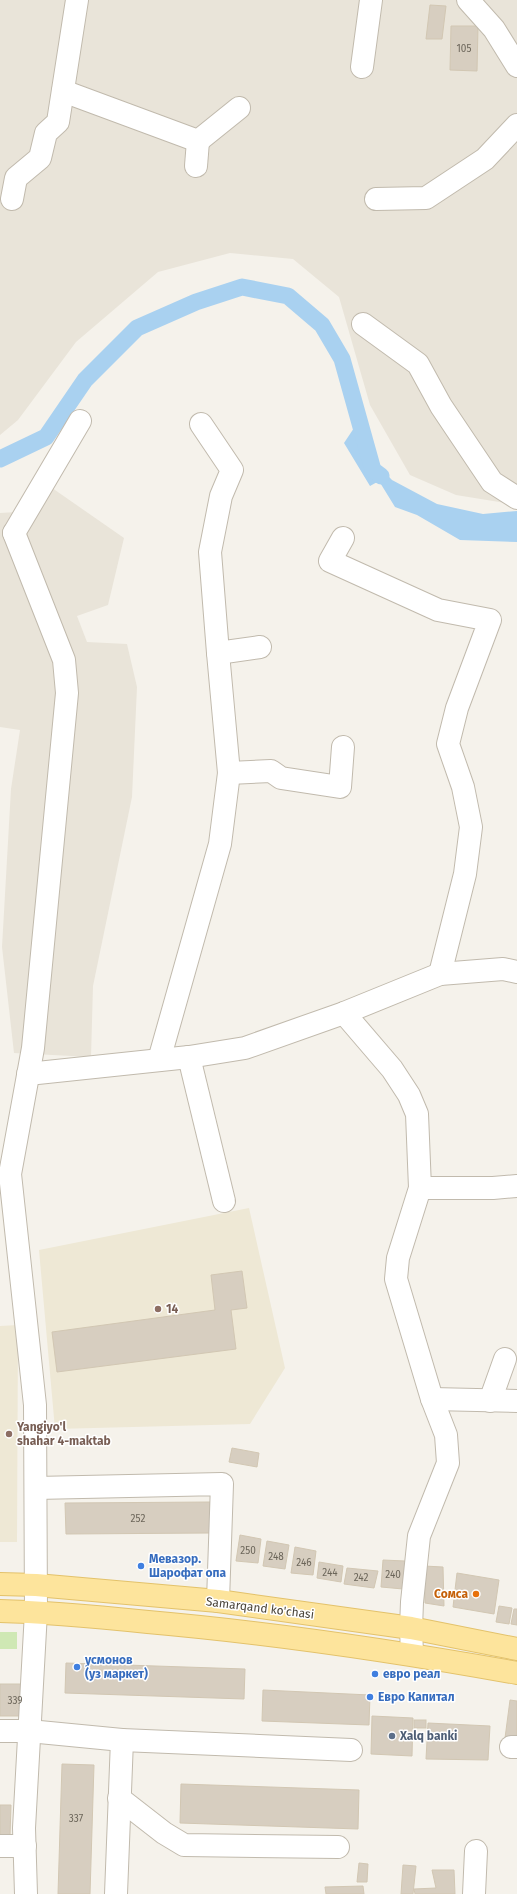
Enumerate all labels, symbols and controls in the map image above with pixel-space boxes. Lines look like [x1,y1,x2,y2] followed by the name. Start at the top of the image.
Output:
[457,43,471,55] house number: 105
[166,1302,179,1316] place label: 14
[153,1304,163,1314] marker: 14
[16,1420,111,1448] place label: Yangiyo'l shahar 4-maktab
[4,1429,14,1439] marker: Yangiyo'l shahar 4-maktab
[131,1513,145,1525] house number: 252
[240,1545,256,1557] house number: 250
[268,1551,284,1563] house number: 248
[149,1552,226,1580] place label: Мевазор. Шарофат опа
[296,1557,312,1569] house number: 246
[136,1561,146,1571] marker: Мевазор. Шарофат опа
[322,1567,338,1579] house number: 244
[385,1569,401,1581] house number: 240
[354,1572,368,1584] house number: 242
[434,1587,468,1601] place label: Сомса
[471,1589,481,1599] marker: Сомса
[205,1594,315,1622] street label: Samarqand ko'chasi
[84,1653,148,1681] place label: усмонов (уз маркет)
[72,1662,82,1672] marker: усмонов (уз маркет)
[383,1667,441,1681] place label: евро реал
[370,1669,380,1679] marker: евро реал
[378,1690,455,1704] place label: Евро Капитал
[365,1692,375,1702] marker: Евро Капитал
[7,1695,23,1707] house number: 339
[399,1729,457,1743] place label: Xalq banki
[387,1731,397,1741] marker: Xalq banki
[69,1813,84,1825] house number: 337

